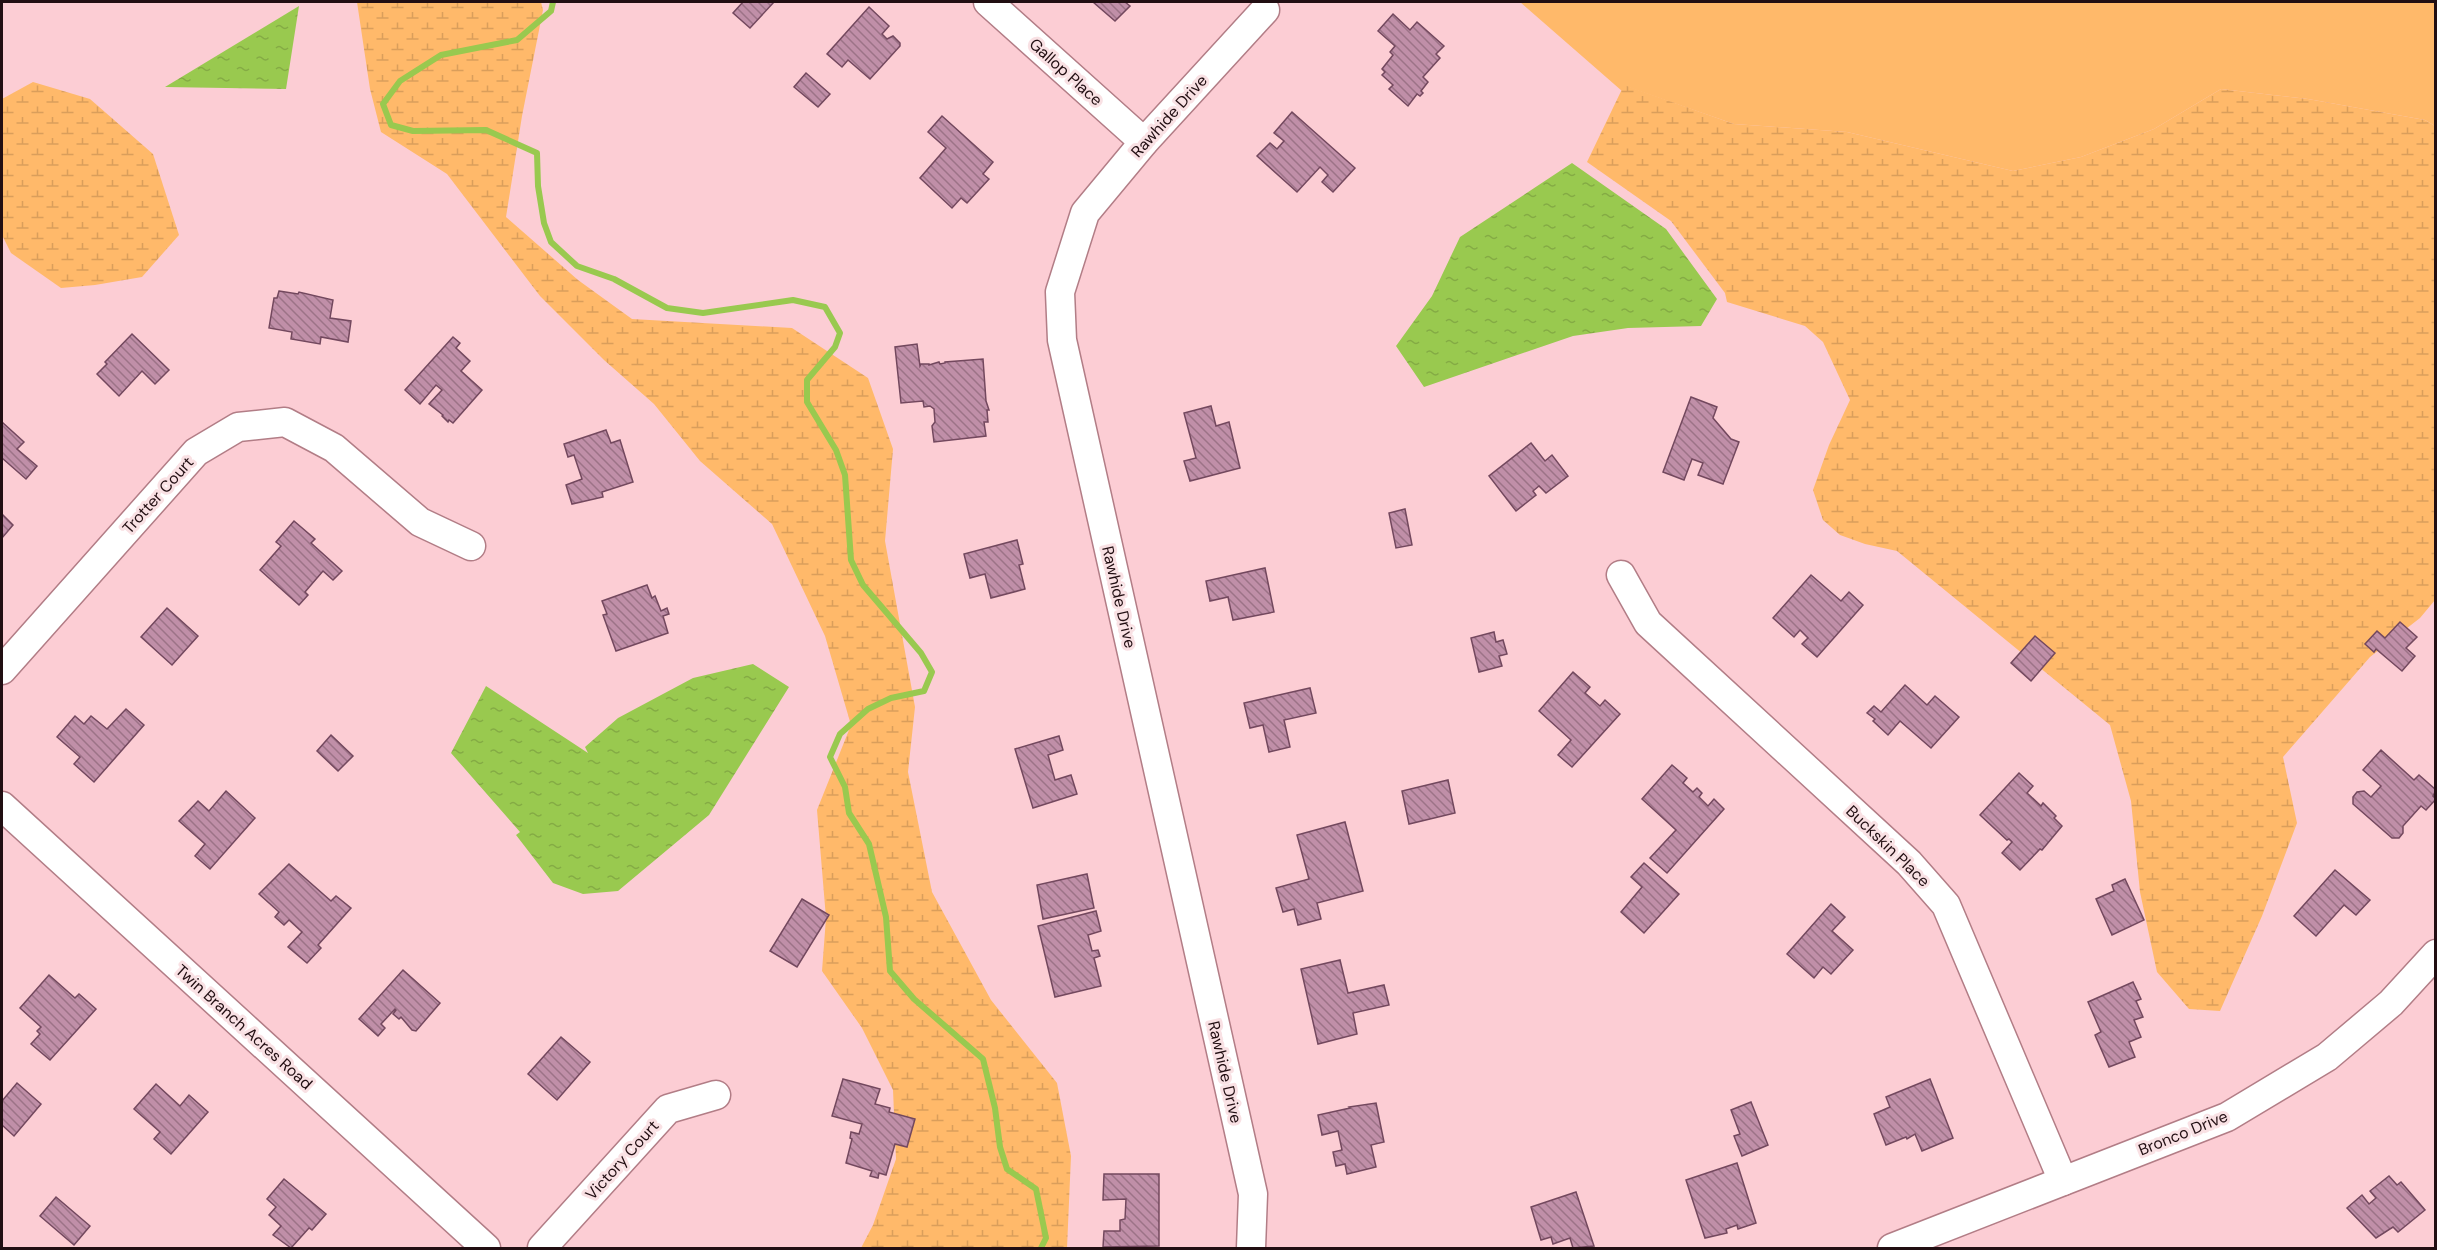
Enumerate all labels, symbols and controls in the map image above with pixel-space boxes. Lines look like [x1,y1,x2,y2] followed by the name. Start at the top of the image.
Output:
[1025,34,1107,110] street label: Gallop Place
[1126,70,1212,162] street label: Rawhide Drive
[118,452,198,538] street label: Trotter Court
[1097,544,1141,650] street label: Rawhide Drive
[1842,801,1934,891] street label: Buckskin Place
[171,960,317,1094] street label: Twin Branch Acres Road
[1203,1019,1247,1125] street label: Rawhide Drive
[2135,1106,2231,1160] street label: Bronco Drive
[581,1116,663,1204] street label: Victory Court

